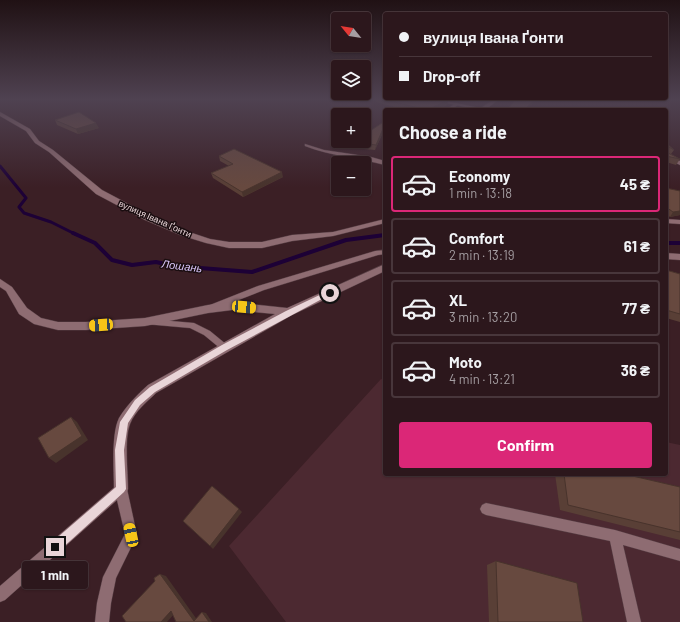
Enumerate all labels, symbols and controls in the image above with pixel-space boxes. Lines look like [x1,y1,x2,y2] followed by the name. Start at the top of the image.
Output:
[331,12,371,52] north arrow
[331,12,371,196] map controls
[423,28,564,46] text: вулиця Івана Ґонти
[331,60,371,100] button: layers
[423,67,481,85] text: Drop-off
[331,108,371,148] button: +
[399,121,507,143] text: Choose a ride
[331,156,371,196] button: −
[401,166,437,202] icon: car
[449,167,510,185] text: Economy
[620,175,650,193] text: 45 ₴
[449,185,512,201] text: 1 min · 13:18
[117,198,193,240] street label: вулиця Івана Ґонти
[401,228,437,264] icon: car
[449,229,504,247] text: Comfort
[624,237,650,255] text: 61 ₴
[449,247,515,263] text: 2 min · 13:19
[160,256,203,274] water label: Лошань
[321,284,339,302] route start
[401,290,437,326] icon: car
[449,291,467,309] text: XL
[622,299,650,317] text: 77 ₴
[232,300,256,314] car
[449,309,517,325] text: 3 min · 13:20
[89,318,113,332] car
[401,352,437,388] icon: car
[449,353,482,371] text: Moto
[621,361,650,379] text: 36 ₴
[449,371,515,387] text: 4 min · 13:21
[399,422,652,468] button: Confirm
[123,522,139,548] car
[46,538,64,556] route end
[22,561,88,589] callout: 1 min
[41,567,69,583] text: 1 min

